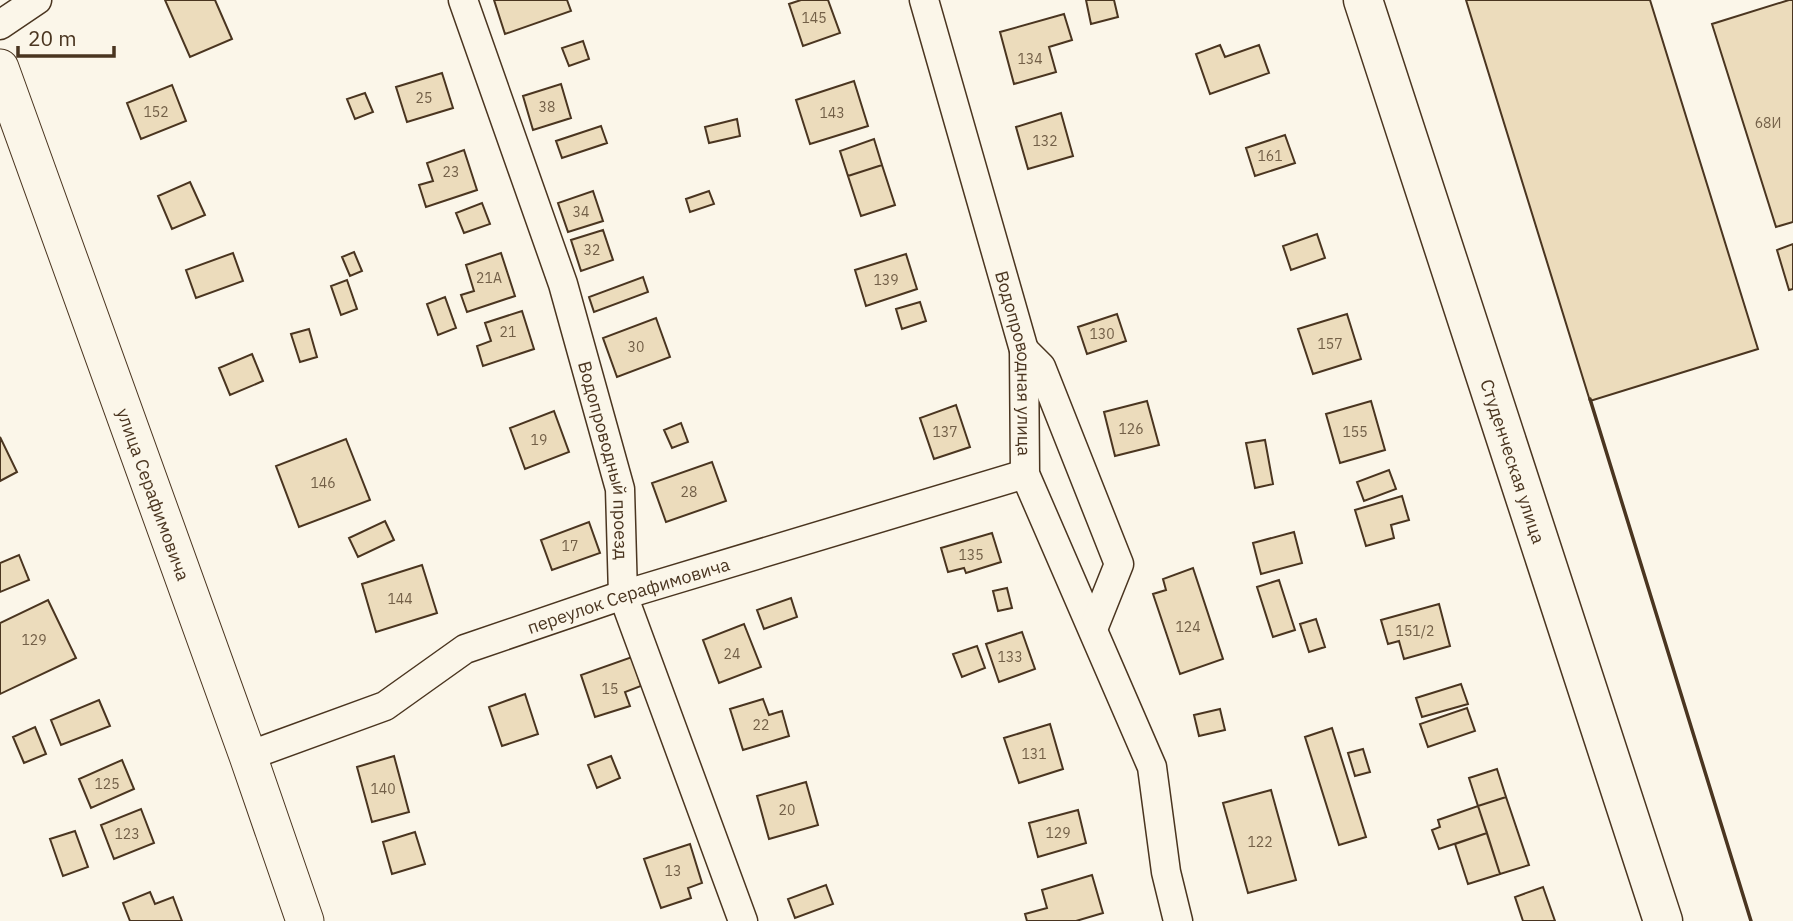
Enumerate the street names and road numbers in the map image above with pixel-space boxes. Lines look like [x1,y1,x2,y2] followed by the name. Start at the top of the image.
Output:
[990,268,1036,457] street label: Водопроводная улица
[573,358,634,560] street label: Водопроводный проезд
[1476,376,1551,547] street label: Студенческая улица
[112,405,195,584] street label: улица Серафимовича
[524,552,733,638] street label: переулок Серафимовича

